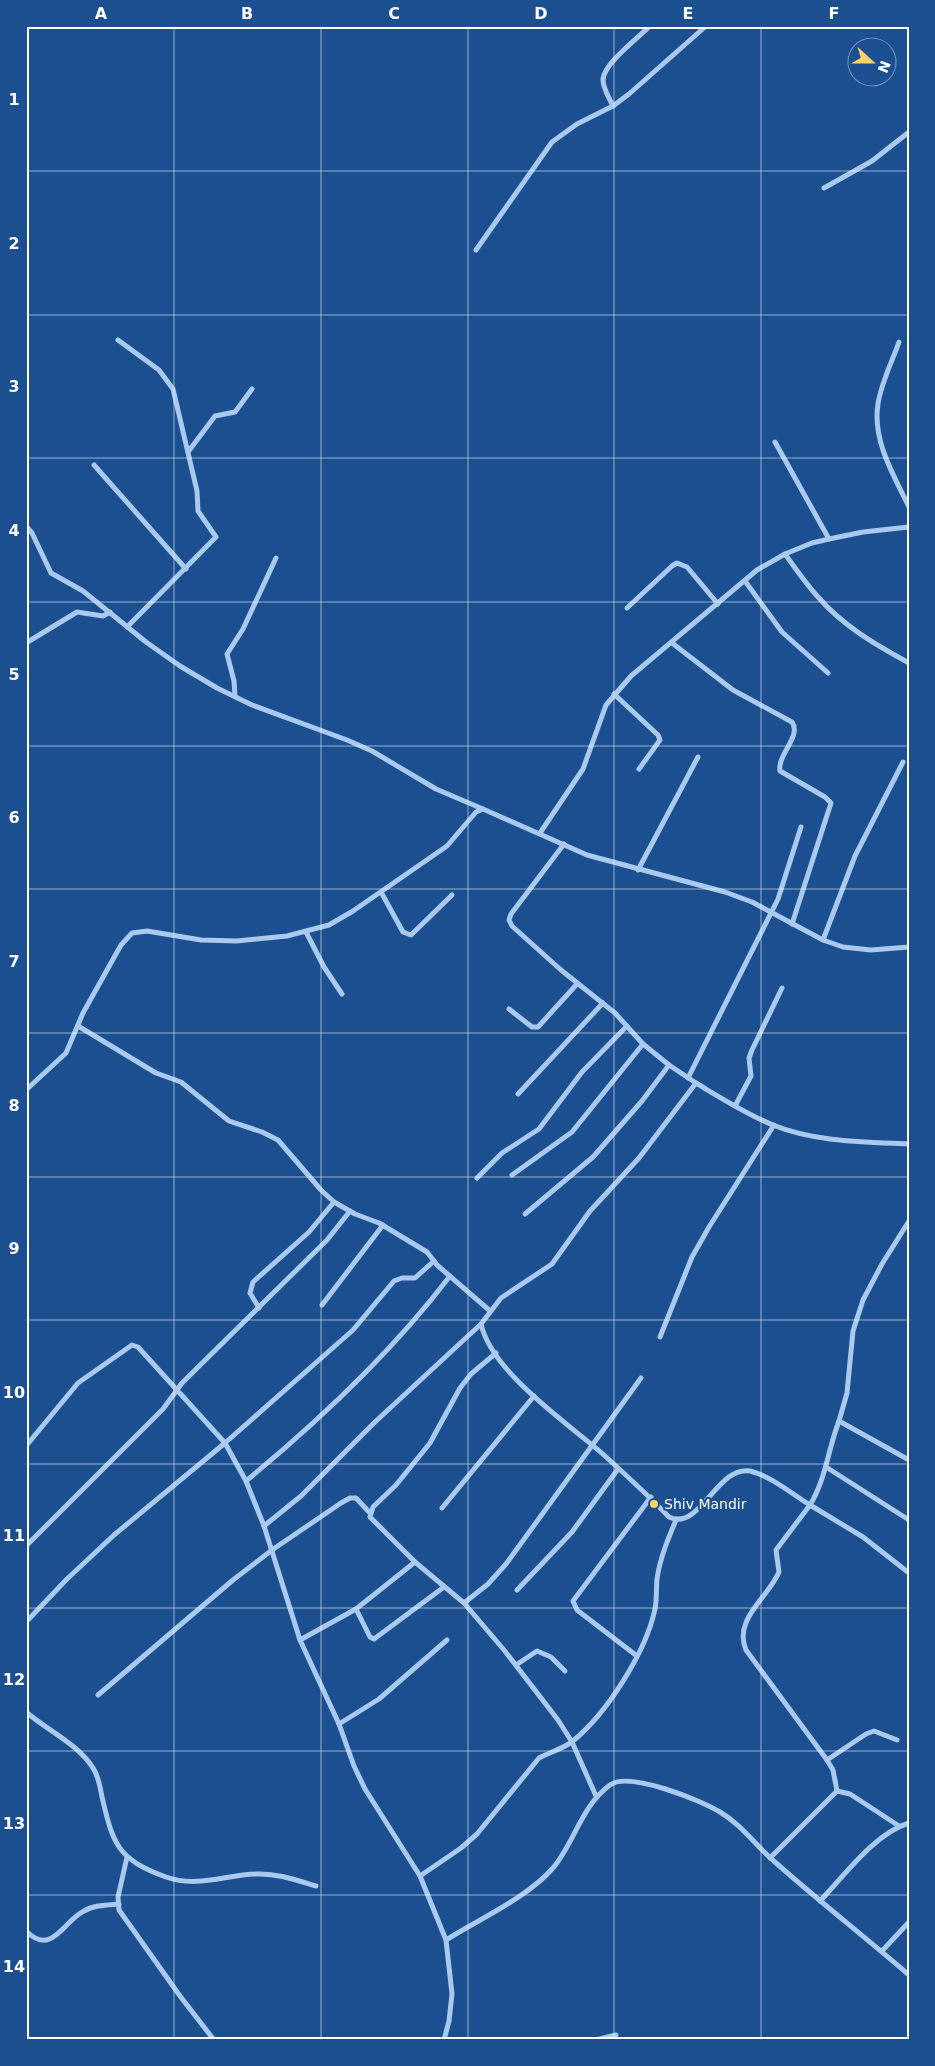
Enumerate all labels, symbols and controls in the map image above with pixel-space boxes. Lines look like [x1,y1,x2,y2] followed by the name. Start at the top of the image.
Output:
[95,4,108,23] text: A
[241,4,253,23] text: B
[388,4,400,23] text: C
[534,4,548,23] text: D
[683,4,693,23] text: E
[829,4,839,23] text: F
[848,38,898,88] north arrow
[875,58,894,75] text: N
[8,90,20,109] text: 1
[8,234,20,253] text: 2
[8,377,20,396] text: 3
[8,521,20,540] text: 4
[8,665,20,684] text: 5
[8,808,20,827] text: 6
[8,952,20,971] text: 7
[8,1096,20,1115] text: 8
[8,1239,20,1258] text: 9
[3,1383,25,1402] text: 10
[664,1496,747,1512] place label: Shiv Mandir
[648,1498,660,1510] marker: Shiv Mandir
[3,1526,25,1545] text: 11
[3,1670,25,1689] text: 12
[3,1814,25,1833] text: 13
[3,1957,25,1976] text: 14

